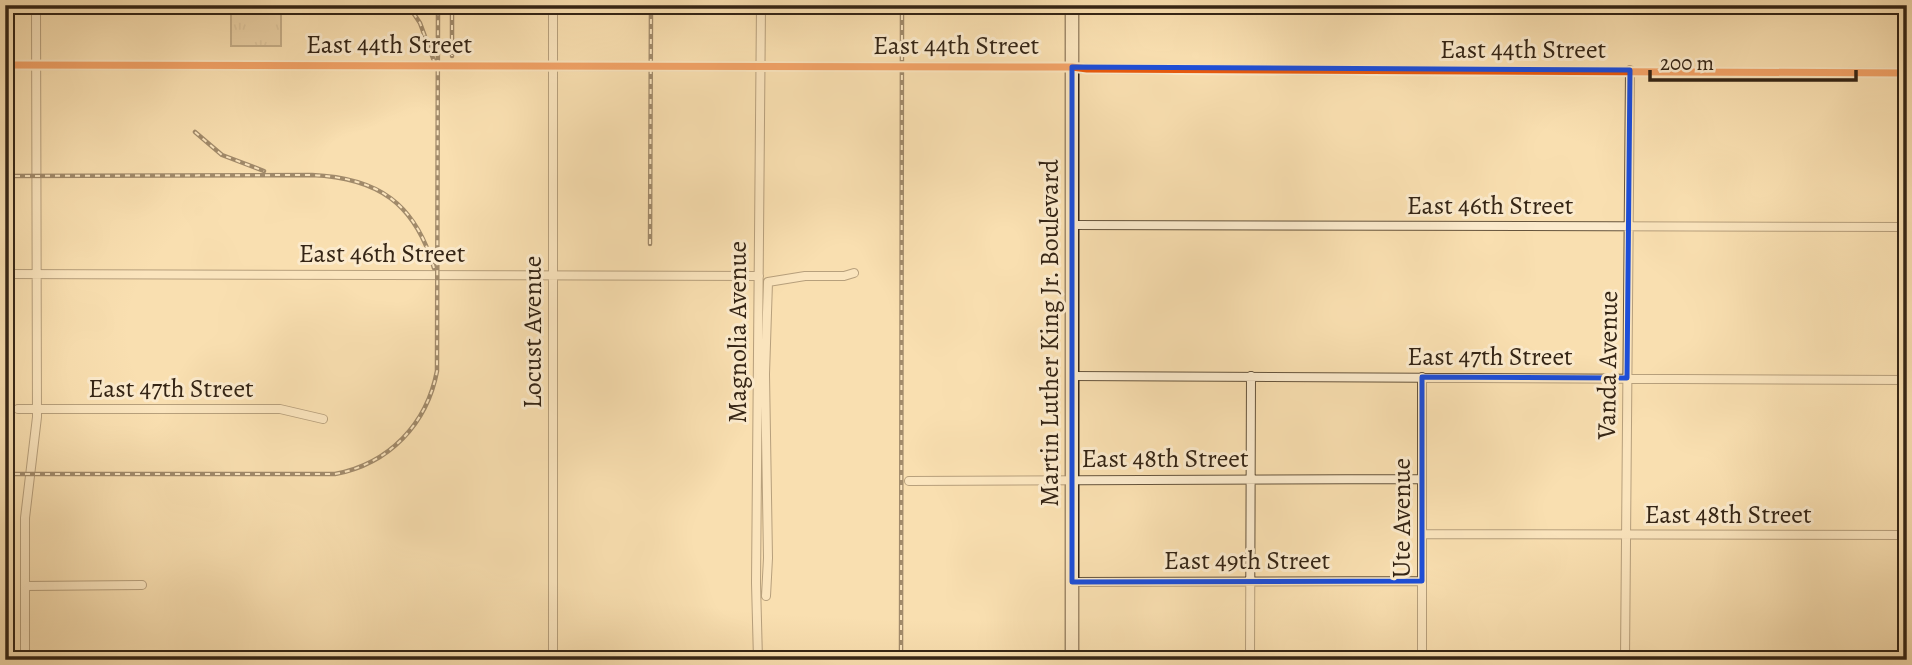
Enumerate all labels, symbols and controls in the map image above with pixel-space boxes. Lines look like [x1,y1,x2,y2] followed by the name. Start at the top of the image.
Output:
[306,27,473,62] street label: East 44th Street
[873,28,1040,63] street label: East 44th Street
[1440,32,1607,67] street label: East 44th Street
[1650,38,1856,82] scale bar
[1660,49,1714,77] text: 200 m
[1032,159,1067,507] street label: Martin Luther King Jr. Boulevard
[1407,188,1574,223] street label: East 46th Street
[299,236,466,271] street label: East 46th Street
[720,241,755,423] street label: Magnolia Avenue
[515,256,550,408] street label: Locust Avenue
[1589,290,1626,441] street label: Vanda Avenue
[1407,339,1573,374] street label: East 47th Street
[88,371,254,406] street label: East 47th Street
[1081,441,1249,476] street label: East 48th Street
[1384,458,1419,578] street label: Ute Avenue
[1644,497,1812,532] street label: East 48th Street
[1164,543,1331,578] street label: East 49th Street

